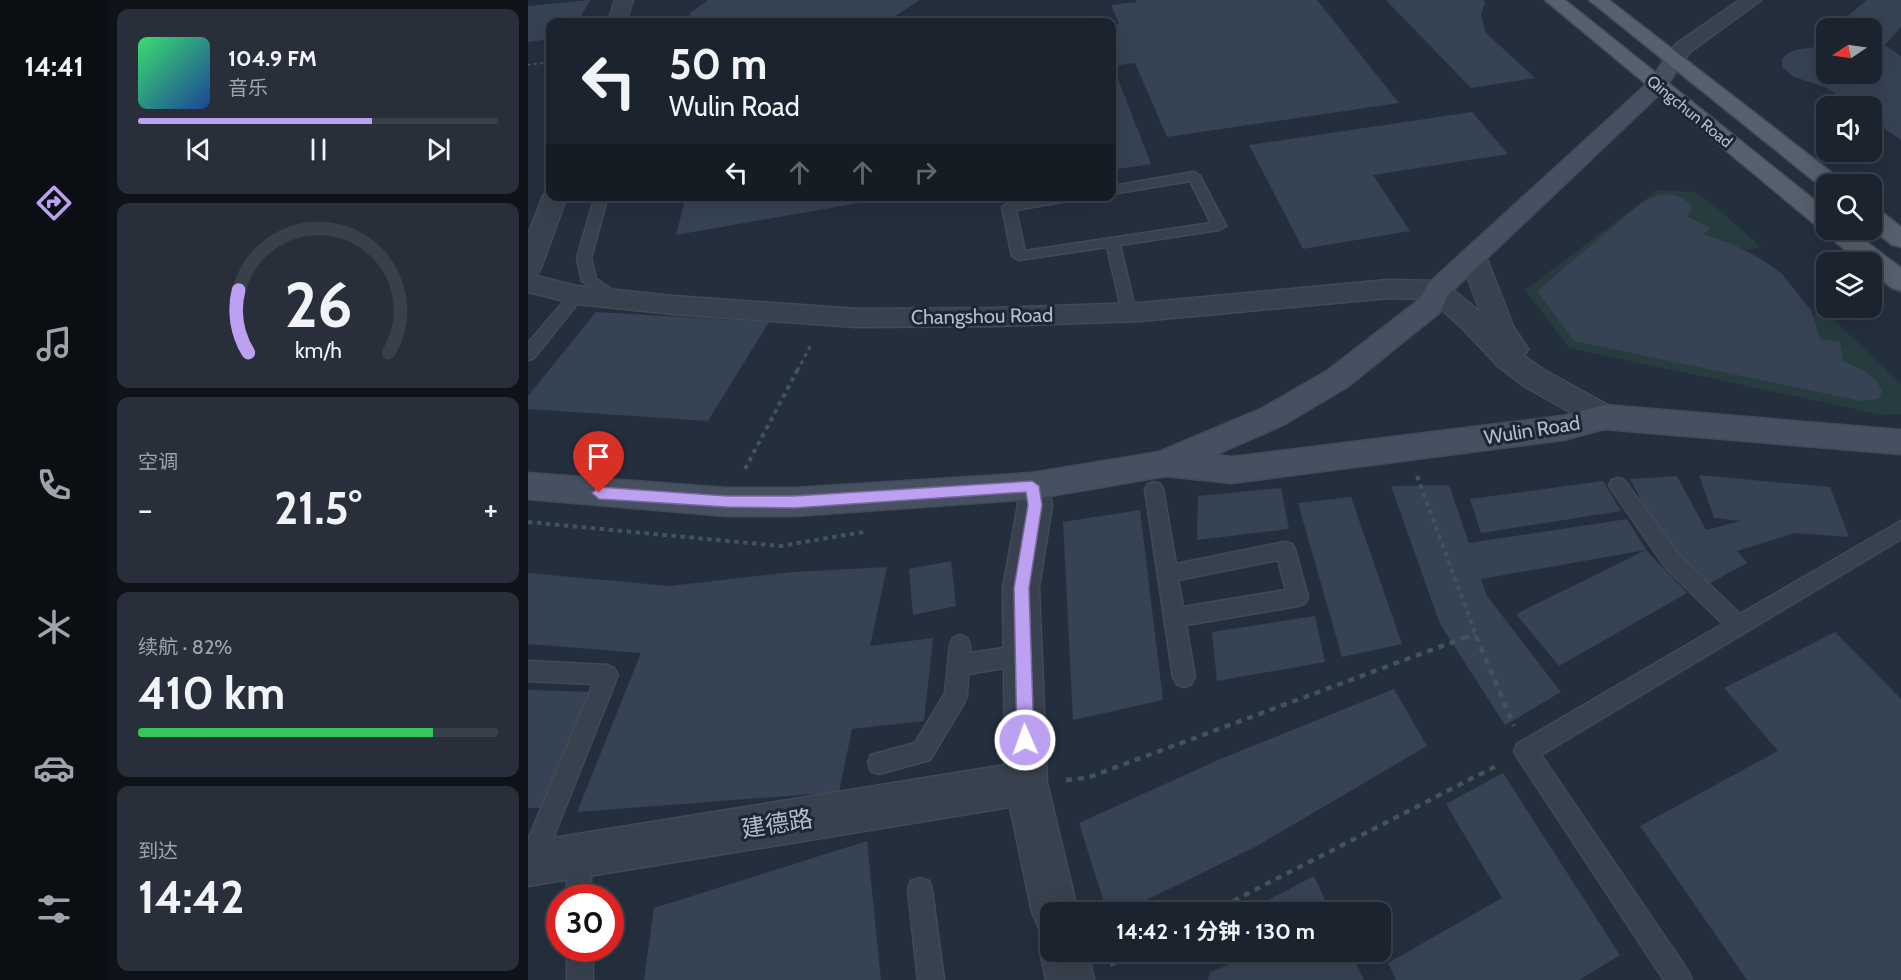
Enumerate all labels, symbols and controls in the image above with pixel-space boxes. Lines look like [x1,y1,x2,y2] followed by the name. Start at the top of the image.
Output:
[1816,18,1882,84] north arrow
[1816,18,1882,318] map controls
[669,38,767,90] text: 50 m
[570,42,648,120] icon: left
[228,45,317,72] text: 104.9 FM
[24,50,84,83] text: 14:41
[1643,71,1736,152] street label: Qingchun Road
[228,76,268,100] text: 音乐
[669,90,800,123] text: Wulin Road
[1816,96,1882,162] button: sound
[182,133,215,166] icon: previous
[302,133,335,166] icon: pause
[422,133,455,166] icon: next
[720,156,753,189] icon: left
[783,156,816,189] icon: ahead
[846,156,879,189] icon: ahead
[909,156,942,189] icon: right
[1816,174,1882,240] button: search
[33,182,75,224] icon: directions
[1816,252,1882,318] button: layers
[284,267,352,343] text: 26
[911,303,1053,329] street label: Changshou Road
[33,323,75,365] icon: music
[295,337,341,363] text: km/h
[1482,411,1582,449] street label: Wulin Road
[573,431,624,493] pin
[582,440,615,473] icon: arrive
[138,450,178,474] text: 空调
[33,464,75,506] icon: phone
[274,481,362,535] text: 21.5°
[138,489,153,529] text: −
[483,489,498,529] text: +
[33,606,75,648] icon: climate
[138,635,232,659] text: 续航 · 82%
[138,666,285,720] text: 410 km
[993,708,1057,772] position arrow
[33,747,75,789] icon: car
[739,804,815,843] street label: 建德路
[138,839,178,863] text: 到达
[138,870,244,924] text: 14:42
[546,884,624,962] speed limit sign: 30
[33,888,75,930] icon: filters
[1116,918,1315,945] text: 14:42 · 1 分钟 · 130 m

